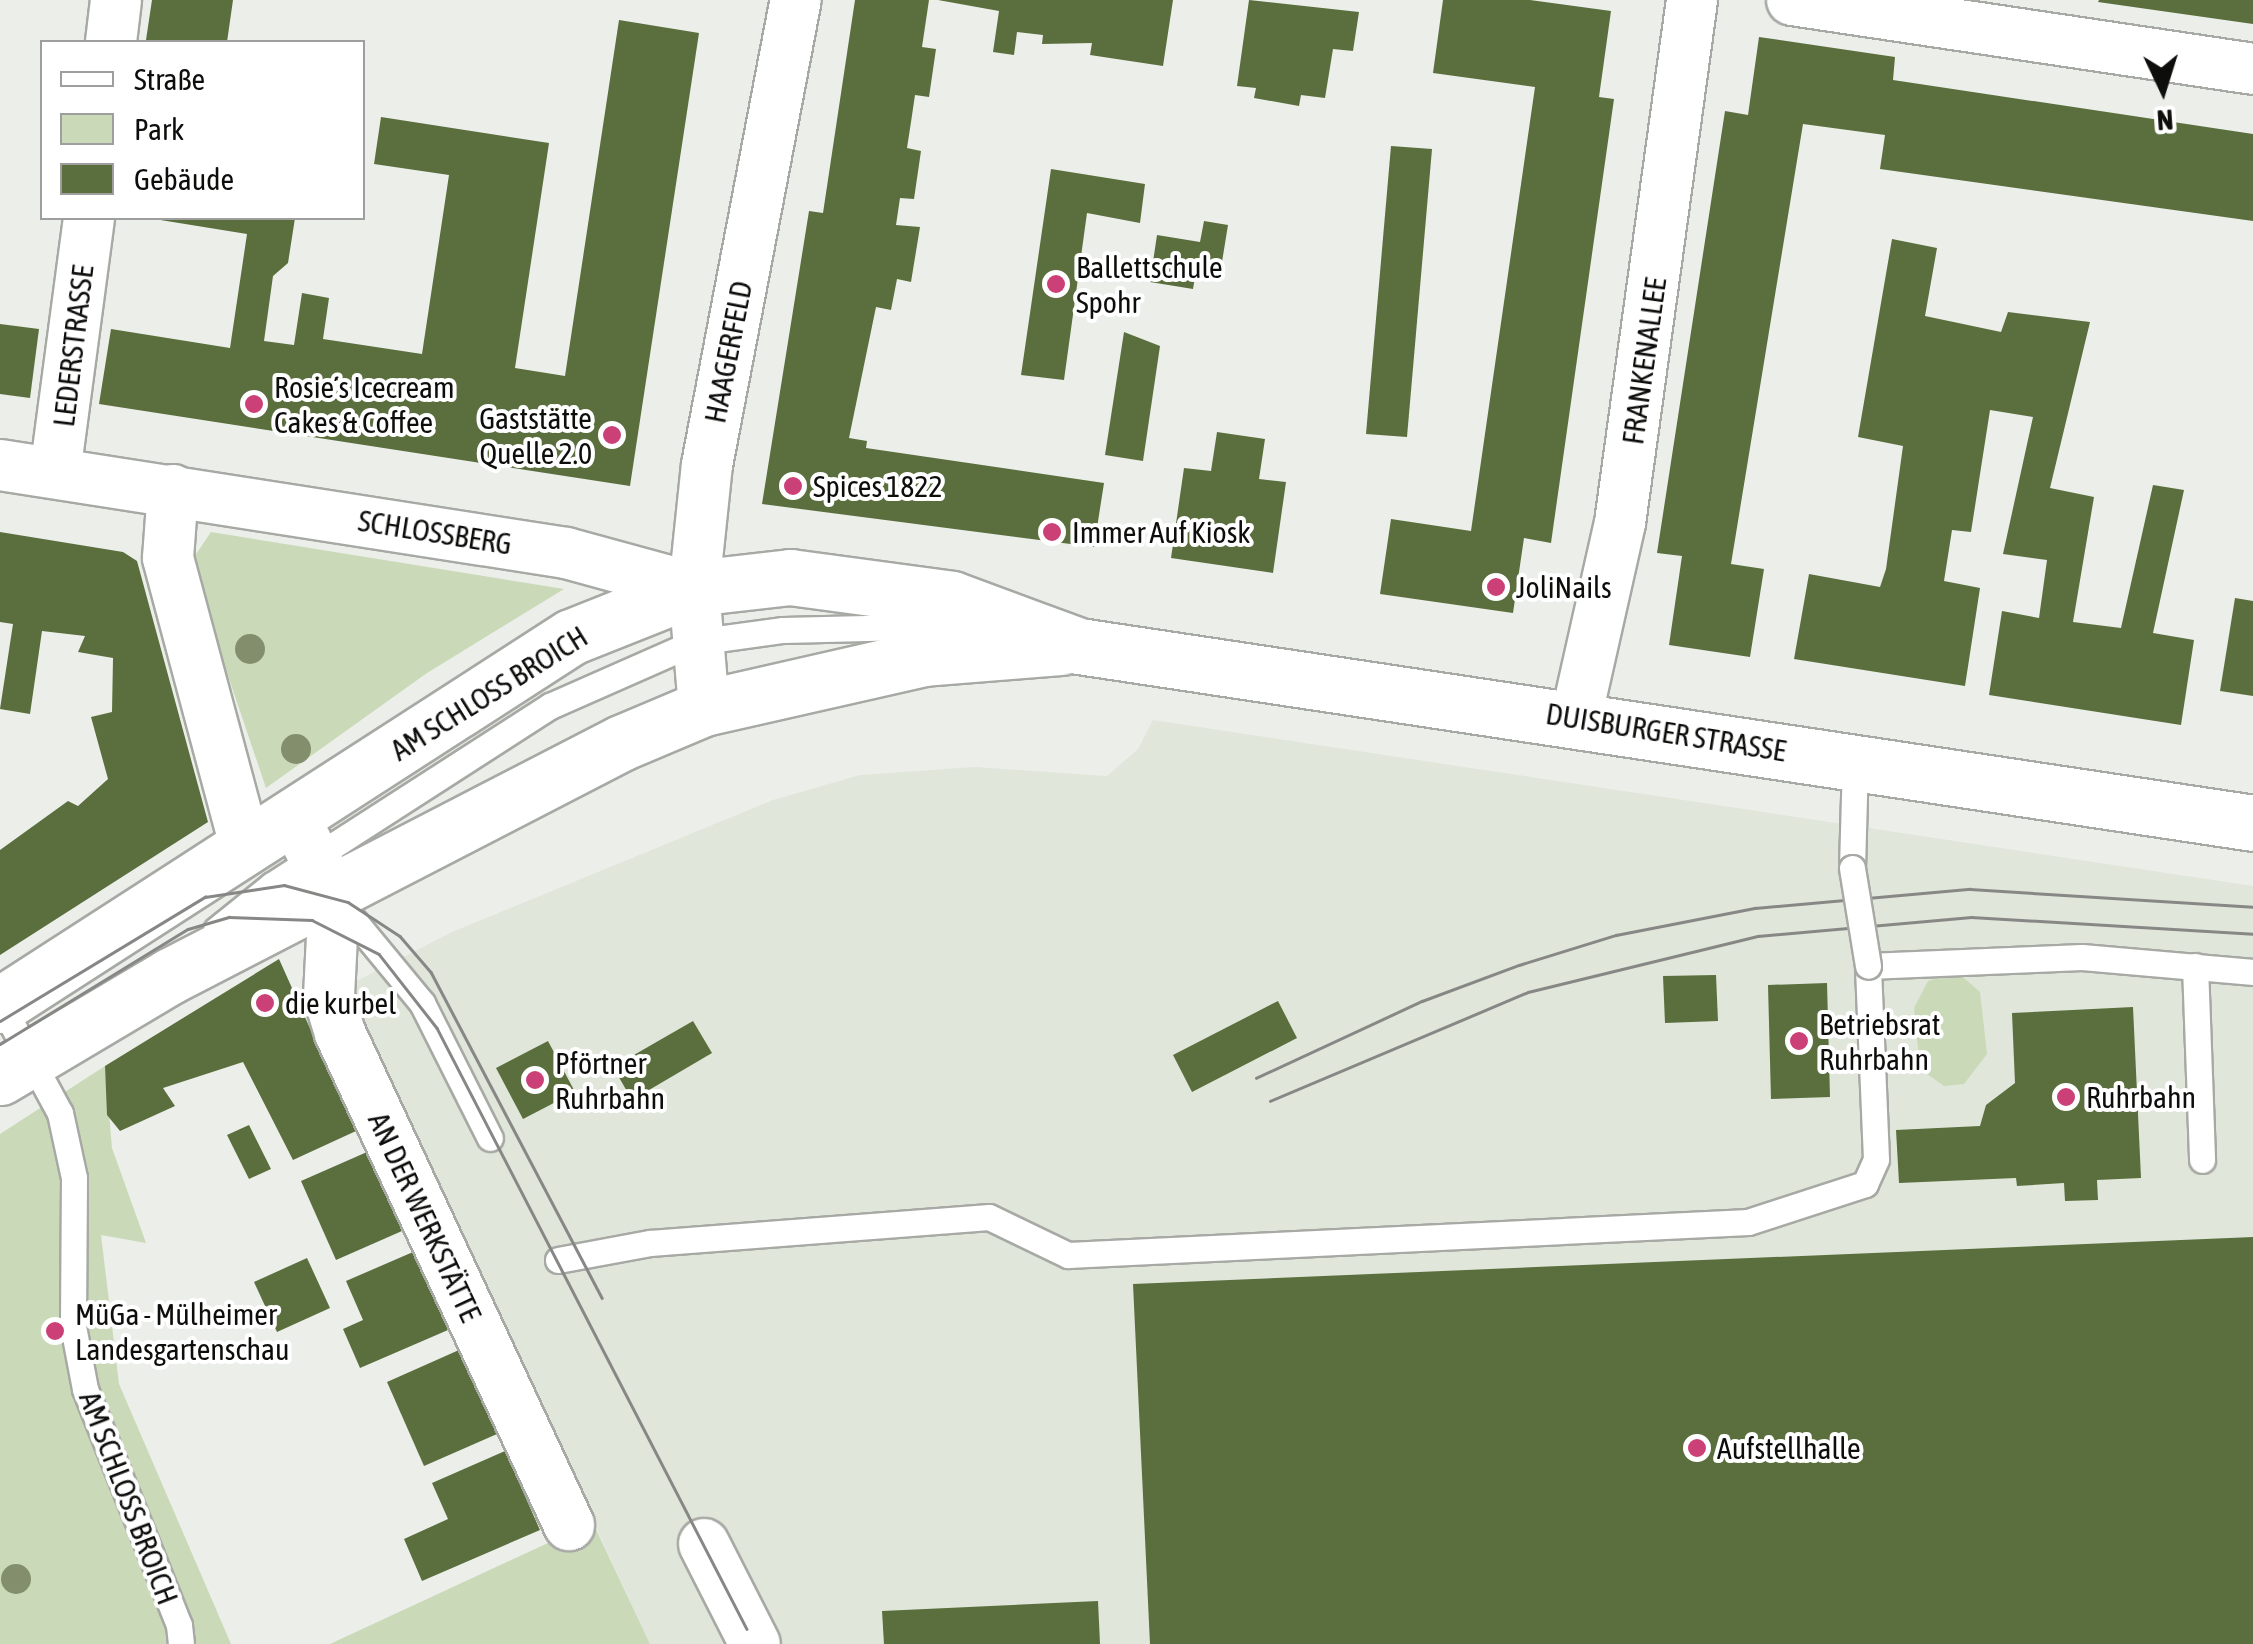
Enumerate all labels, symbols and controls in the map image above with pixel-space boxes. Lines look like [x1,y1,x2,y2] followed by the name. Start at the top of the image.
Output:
[40,40,365,220] legend
[2113,40,2213,140] north arrow
[134,62,205,96] text: Straße
[2156,103,2174,136] text: N
[134,112,184,146] text: Park
[134,162,234,196] text: Gebäude
[1076,249,1223,320] place label: Ballettschule Spohr
[45,263,101,429] street label: LEDERSTRASSE
[1045,273,1067,295] marker: Ballettschule Spohr
[1614,275,1674,447] street label: FRANKENALLEE
[697,278,759,426] street label: HAAGERFELD
[274,369,455,440] place label: Rosie´s Icecream Cakes & Coffee
[243,393,265,415] marker: Rosie´s Icecream Cakes & Coffee
[479,400,592,470] place label: Gaststätte Quelle 2.0
[601,424,623,446] marker: Gaststätte Quelle 2.0
[813,468,943,504] place label: Spices 1822
[782,475,804,497] marker: Spices 1822
[356,502,514,562] street label: SCHLOSSBERG
[1072,514,1250,550] place label: Immer Auf Kiosk
[1041,521,1063,543] marker: Immer Auf Kiosk
[1516,569,1612,605] place label: JoliNails
[1485,576,1507,598] marker: JoliNails
[384,618,594,768] street label: AM SCHLOSS BROICH
[1543,695,1789,769] street label: DUISBURGER STRASSE
[285,985,396,1021] place label: die kurbel
[254,992,276,1014] marker: die kurbel
[1819,1006,1940,1076] place label: Betriebsrat Ruhrbahn
[1788,1030,1810,1052] marker: Betriebsrat Ruhrbahn
[555,1045,665,1116] place label: Pförtner Ruhrbahn
[524,1069,546,1091] marker: Pförtner Ruhrbahn
[2086,1079,2196,1115] place label: Ruhrbahn
[2055,1086,2077,1108] marker: Ruhrbahn
[361,1107,489,1327] street label: AN DER WERKSTÄTTE
[75,1296,290,1366] place label: MüGa - Mülheimer Landesgartenschau
[44,1320,66,1342] marker: MüGa - Mülheimer Landesgartenschau
[72,1386,186,1610] street label: AM SCHLOSS BROICH
[1717,1430,1861,1466] place label: Aufstellhalle
[1686,1437,1708,1459] marker: Aufstellhalle

